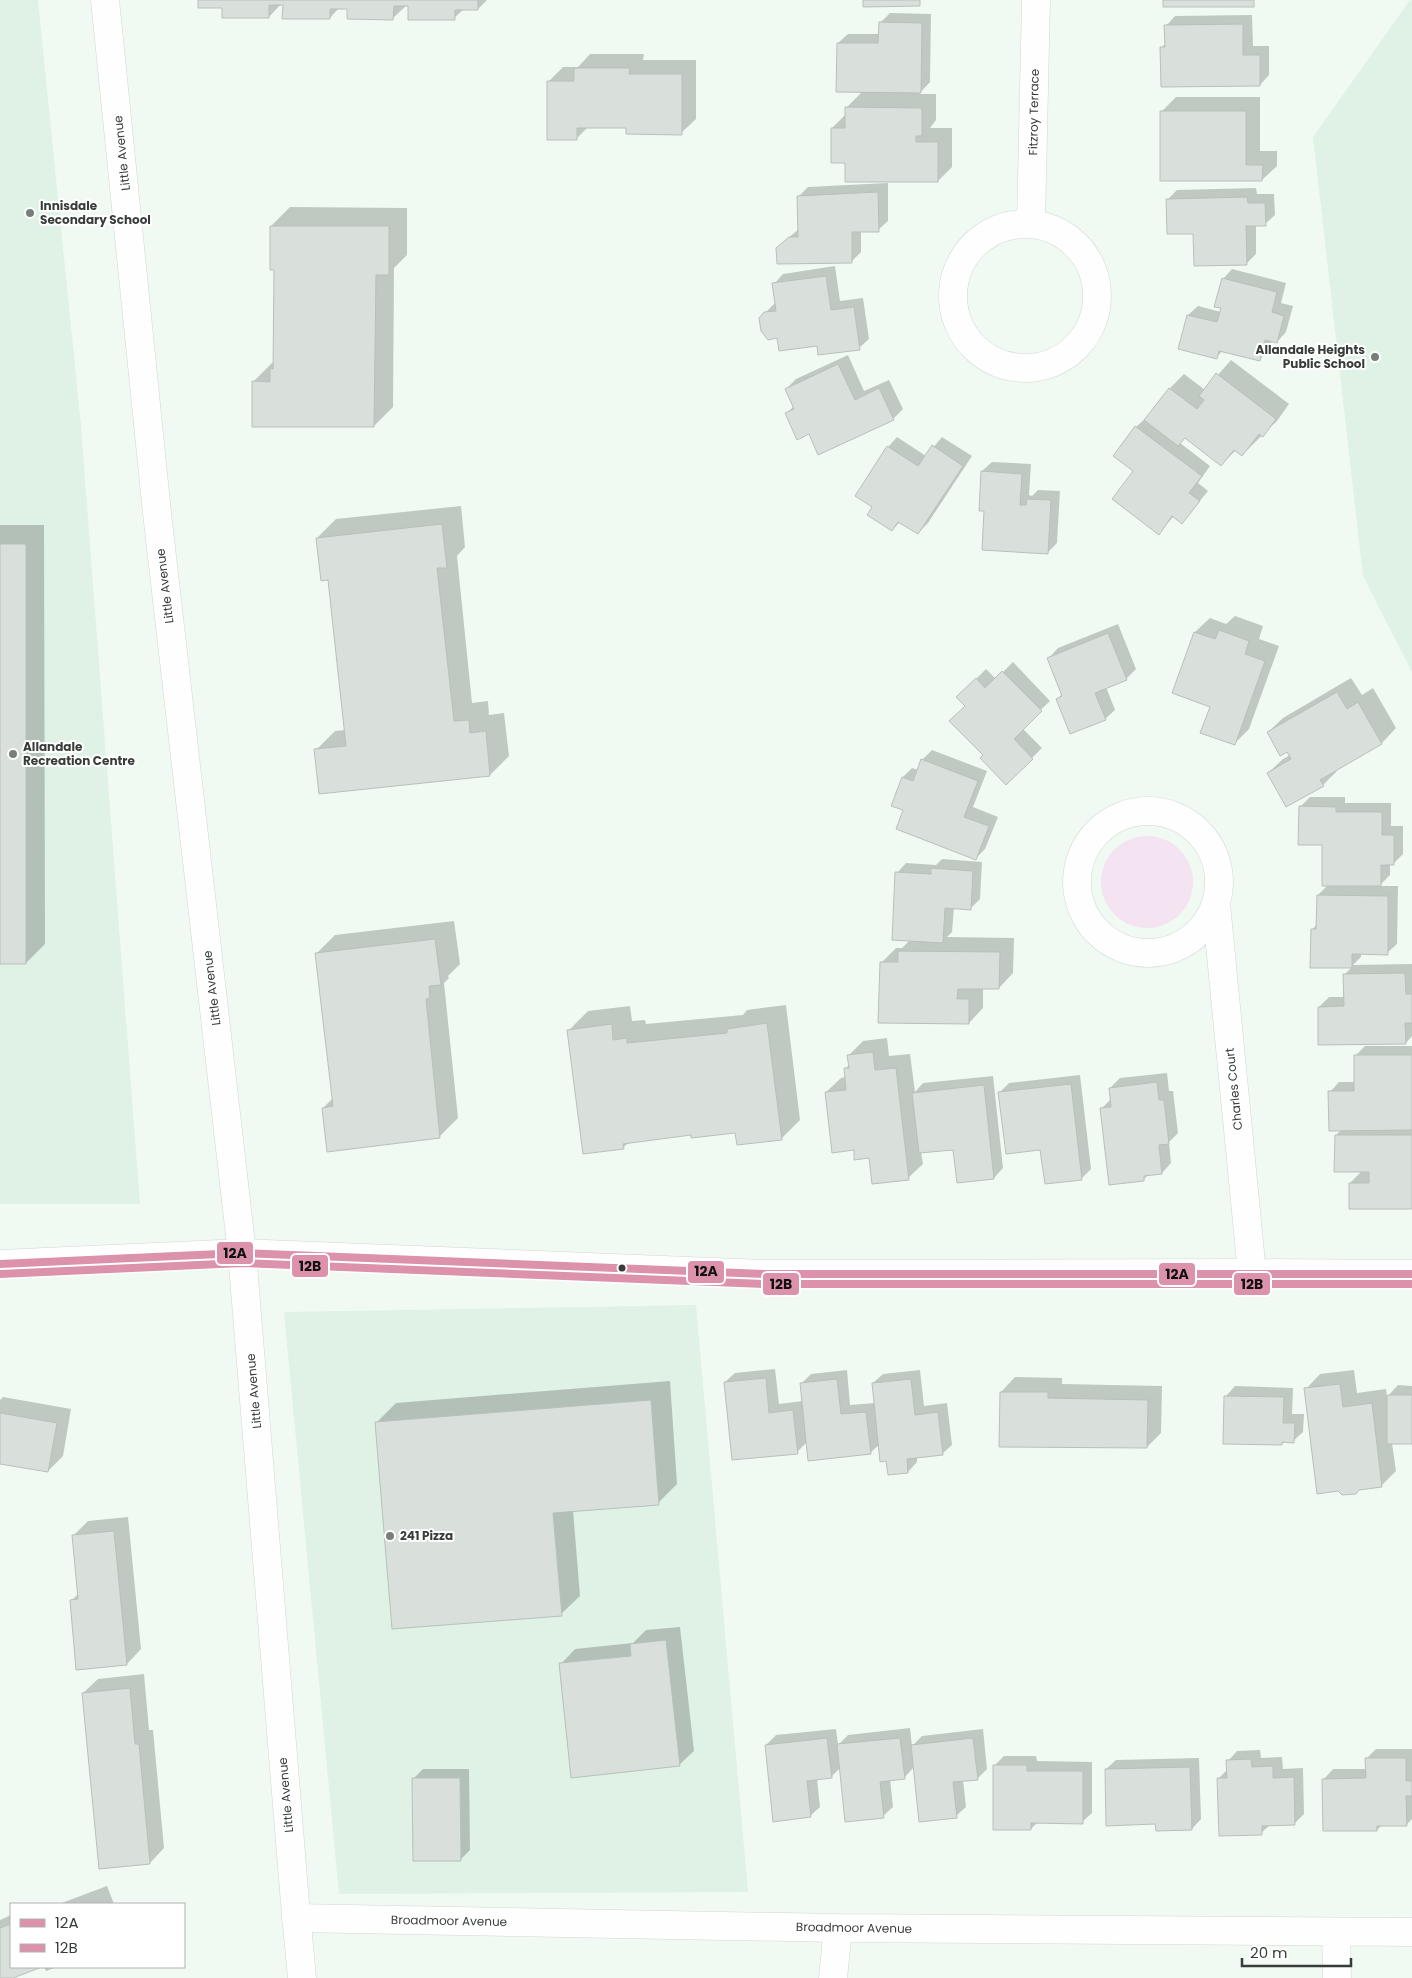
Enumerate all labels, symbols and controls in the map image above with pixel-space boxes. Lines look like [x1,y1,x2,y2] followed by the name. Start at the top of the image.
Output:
[1024,69,1043,155] street label: Fitzroy Terrace
[109,115,134,191] street label: Little Avenue
[40,197,151,228] place label: Innisdale Secondary School
[24,207,36,219] marker: Innisdale Secondary School
[1256,341,1365,372] place label: Allandale Heights Public School
[1369,351,1381,363] marker: Allandale Heights Public School
[151,548,178,625] street label: Little Avenue
[23,738,135,769] place label: Allandale Recreation Centre
[7,748,19,760] marker: Allandale Recreation Centre
[198,950,225,1027] street label: Little Avenue
[1221,1047,1246,1131] street label: Charles Court
[216,1241,254,1265] line badge: 12A
[223,1243,247,1263] text: 12A
[291,1254,329,1278] line badge: 12B
[299,1256,321,1276] text: 12B
[687,1260,725,1284] line badge: 12A
[694,1261,718,1281] text: 12A
[1158,1262,1196,1286] line badge: 12A
[617,1263,627,1273] unlabelled marker
[1165,1264,1189,1284] text: 12A
[762,1272,800,1296] line badge: 12B
[1233,1272,1271,1296] line badge: 12B
[770,1274,792,1294] text: 12B
[1241,1274,1263,1294] text: 12B
[242,1353,265,1429] street label: Little Avenue
[400,1527,453,1544] place label: 241 Pizza
[384,1530,396,1542] marker: 241 Pizza
[274,1757,297,1833] street label: Little Avenue
[10,1903,185,1968] legend
[391,1911,507,1930] street label: Broadmoor Avenue
[55,1912,79,1933] text: 12A
[796,1918,912,1937] street label: Broadmoor Avenue
[1242,1936,1351,1968] scale bar
[55,1937,78,1958] text: 12B
[1250,1942,1288,1963] text: 20 m

